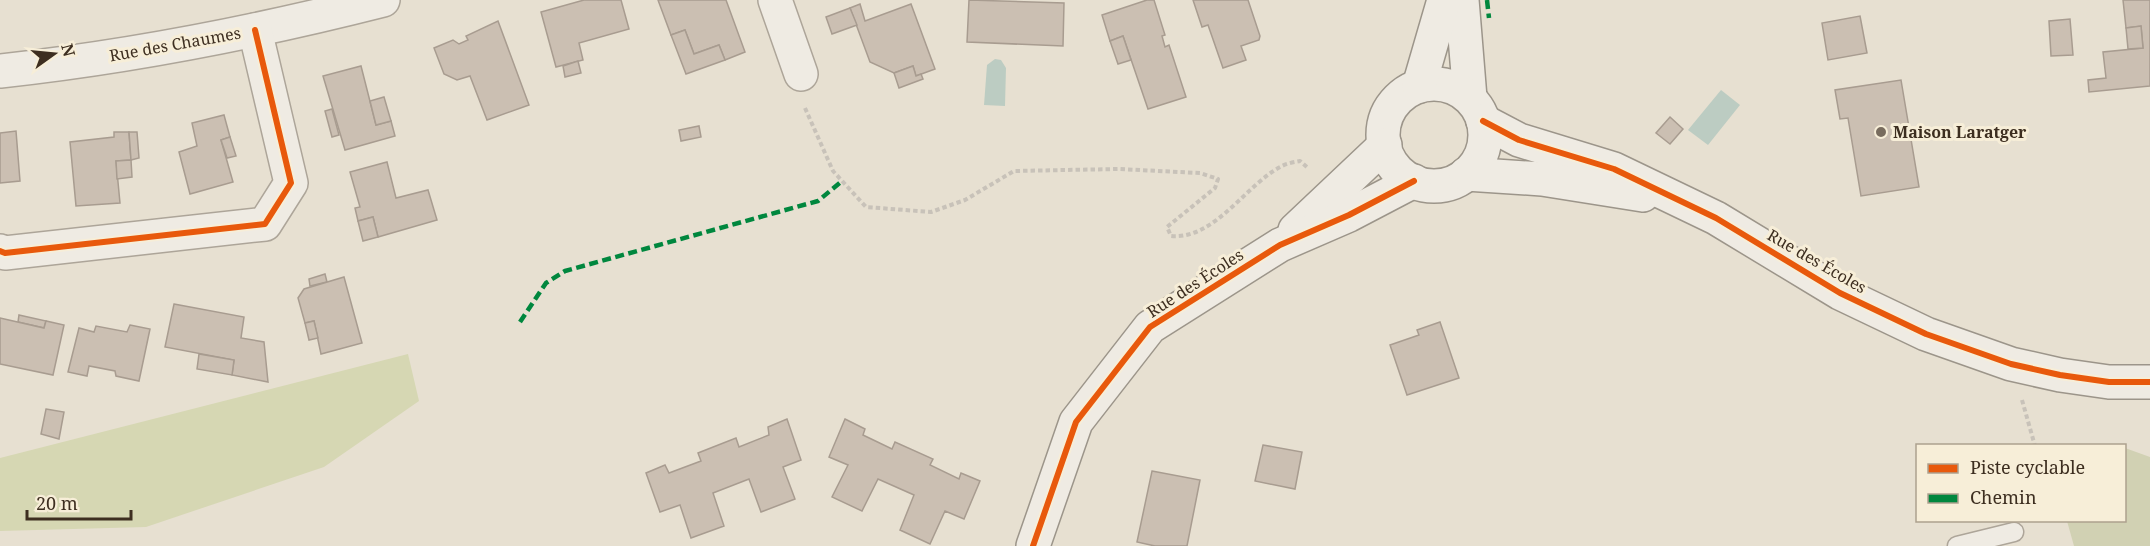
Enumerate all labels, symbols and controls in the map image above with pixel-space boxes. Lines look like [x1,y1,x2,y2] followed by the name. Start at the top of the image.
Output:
[108,22,242,66] street label: Rue des Chaumes
[24,24,84,84] north arrow
[56,41,81,59] text: N
[1893,121,2027,143] place label: Maison Laratger
[1874,125,1888,139] marker: Maison Laratger
[1763,224,1871,298] street label: Rue des Écoles
[1142,244,1248,322] street label: Rue des Écoles
[1916,444,2126,522] legend
[1970,455,2085,479] text: Piste cyclable
[27,483,130,521] scale bar
[1970,485,2037,509] text: Chemin
[36,491,78,515] text: 20 m

